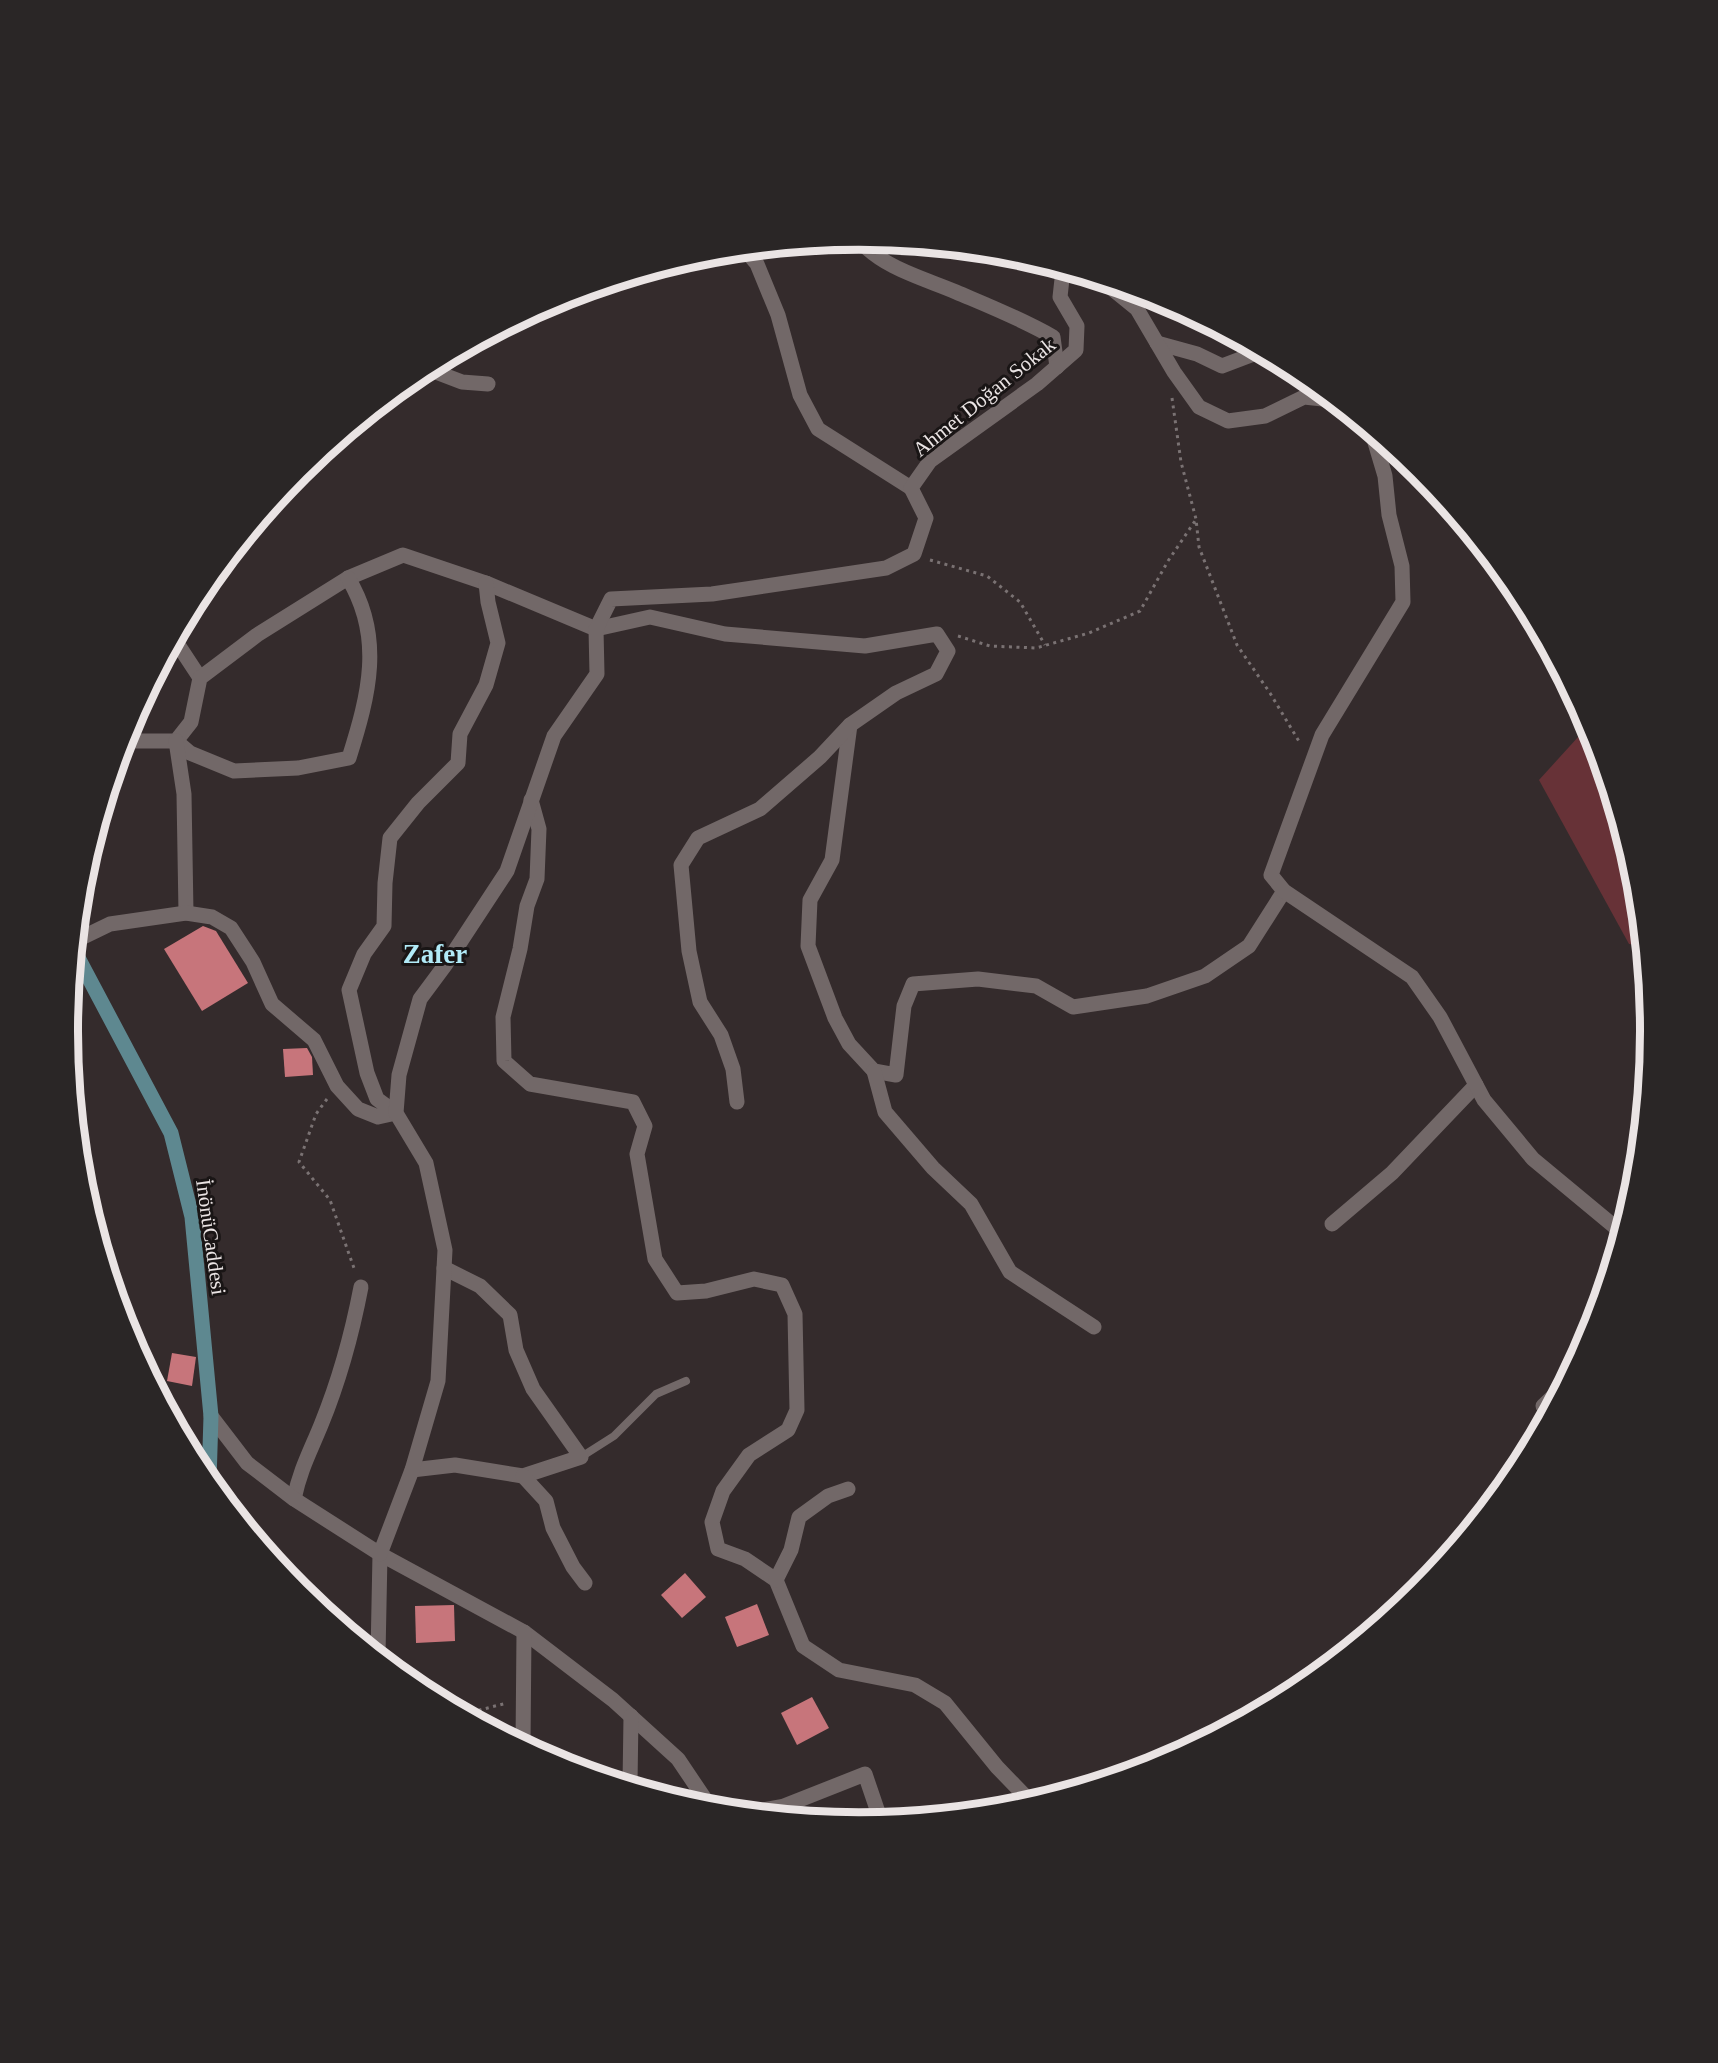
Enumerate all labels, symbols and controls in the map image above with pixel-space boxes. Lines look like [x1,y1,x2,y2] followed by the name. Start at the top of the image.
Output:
[908,332,1060,462] street label: Ahmet Doğan Sokak
[403,939,467,969] district label: Zafer
[191,1178,231,1297] street label: İnönüCaddesi

